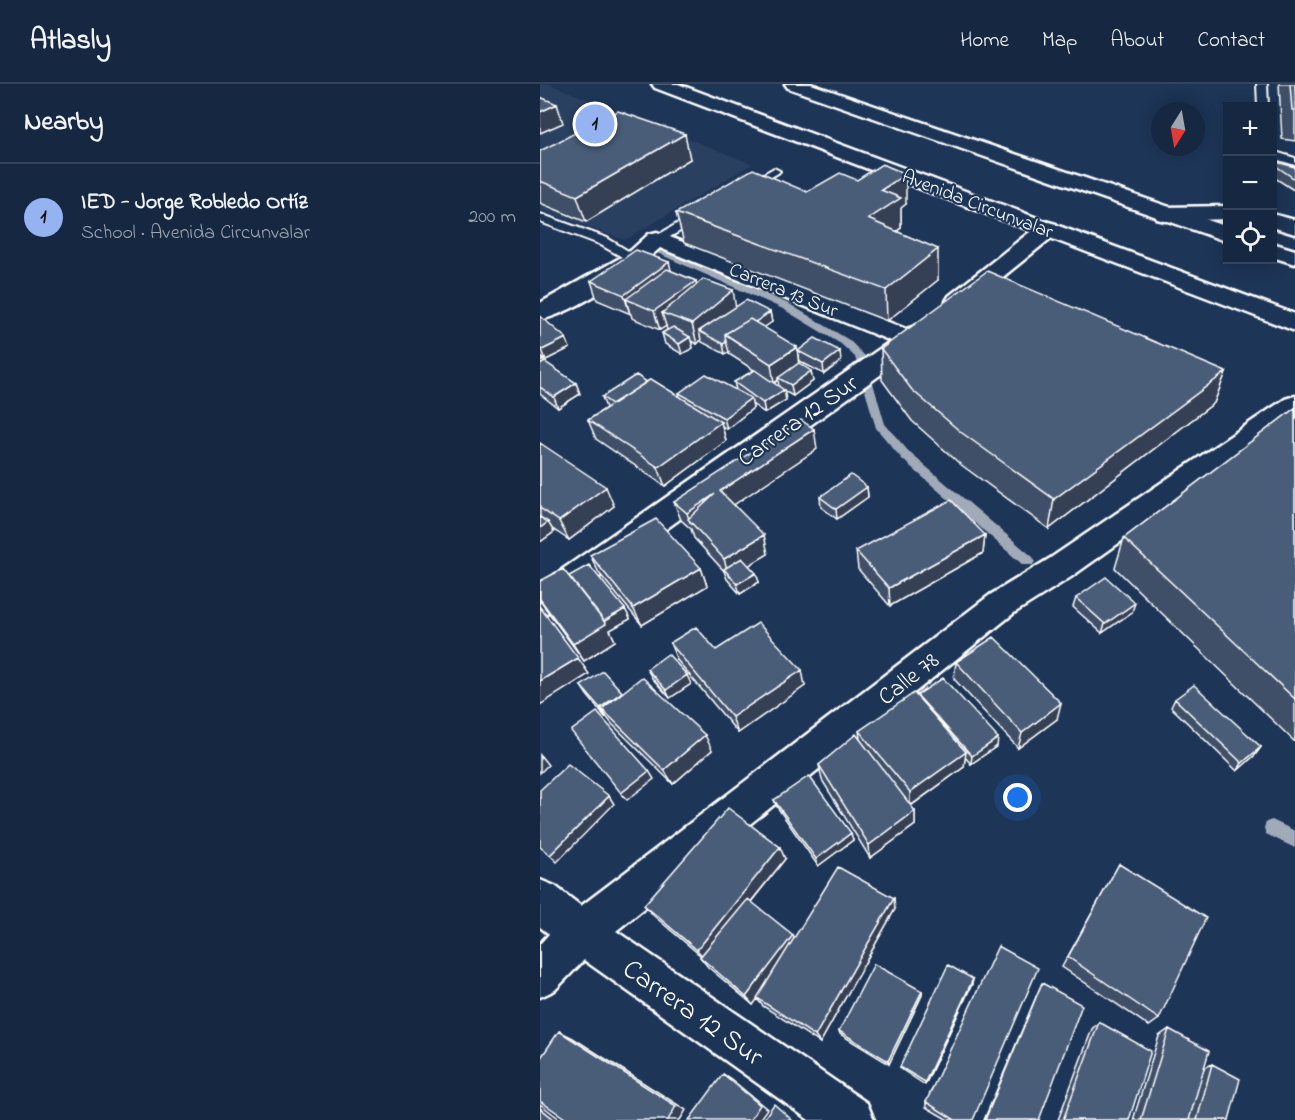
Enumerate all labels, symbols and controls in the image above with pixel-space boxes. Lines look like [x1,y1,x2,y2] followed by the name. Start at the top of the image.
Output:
[30,21,111,62] text: Atlasly
[960,26,1009,56] text: Home
[1042,26,1077,56] text: Map
[1110,26,1164,56] text: About
[1197,26,1265,56] text: Contact
[576,102,614,147] pin: 1
[1151,102,1205,156] north arrow
[1223,102,1277,264] map controls
[1223,102,1277,156] button: +
[24,104,103,142] text: Nearby
[1223,156,1277,210] button: −
[897,163,1058,248] street label: Avenida Circunvalar
[81,187,308,219] text: IED - Jorge Robledo Ortíz
[40,203,47,232] text: 1
[468,203,516,232] text: 200 m
[1223,210,1277,264] button: locate
[81,219,310,248] text: School · Avenida Circunvalar
[724,256,843,327] street label: Carrera 13 Sur
[731,367,866,477] street label: Carrera 12 Sur
[871,645,948,715] street label: Calle 78
[1003,783,1032,812] your location
[613,950,771,1078] street label: Carrera 12 Sur

